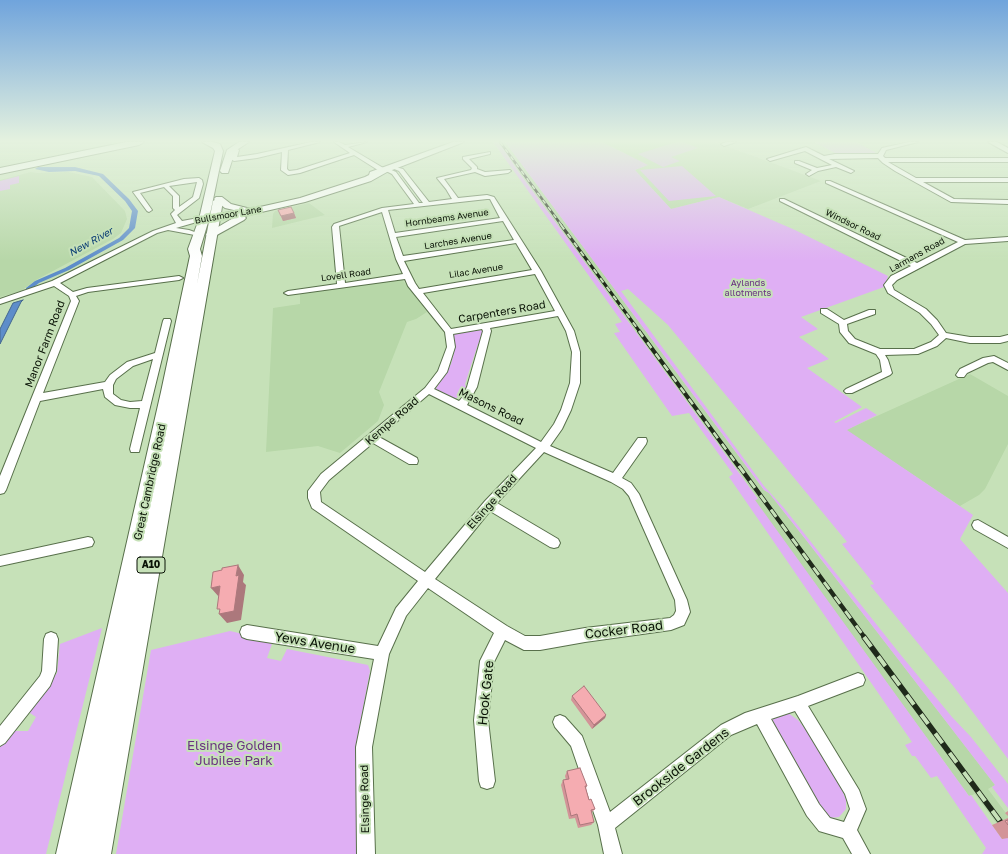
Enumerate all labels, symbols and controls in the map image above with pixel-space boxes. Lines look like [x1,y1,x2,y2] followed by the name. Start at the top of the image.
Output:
[194,204,262,226] street label: Bullsmoor Lane
[405,207,489,229] street label: Hornbeams Avenue
[824,207,882,243] street label: Windsor Road
[67,225,115,259] water label: New River
[423,230,493,252] street label: Larches Avenue
[888,235,946,275] street label: Larmans Road
[448,261,504,281] street label: Lilac Avenue
[320,266,372,284] street label: Lovell Road
[725,278,771,299] park label: Aylands allotments
[457,298,547,326] street label: Carpenters Road
[22,299,68,389] street label: Manor Farm Road
[456,386,526,428] street label: Masons Road
[363,394,421,448] street label: Kempe Road
[131,423,169,541] street label: Great Cambridge Road
[464,472,520,532] street label: Elsinge Road
[137,557,165,573] road number: A10
[584,617,664,643] street label: Cocker Road
[274,629,356,657] street label: Yews Avenue
[475,660,497,726] street label: Hook Gate
[630,725,732,809] street label: Brookside Gardens
[187,738,281,769] park label: Elsinge Golden Jubilee Park
[358,765,372,833] street label: Elsinge Road

